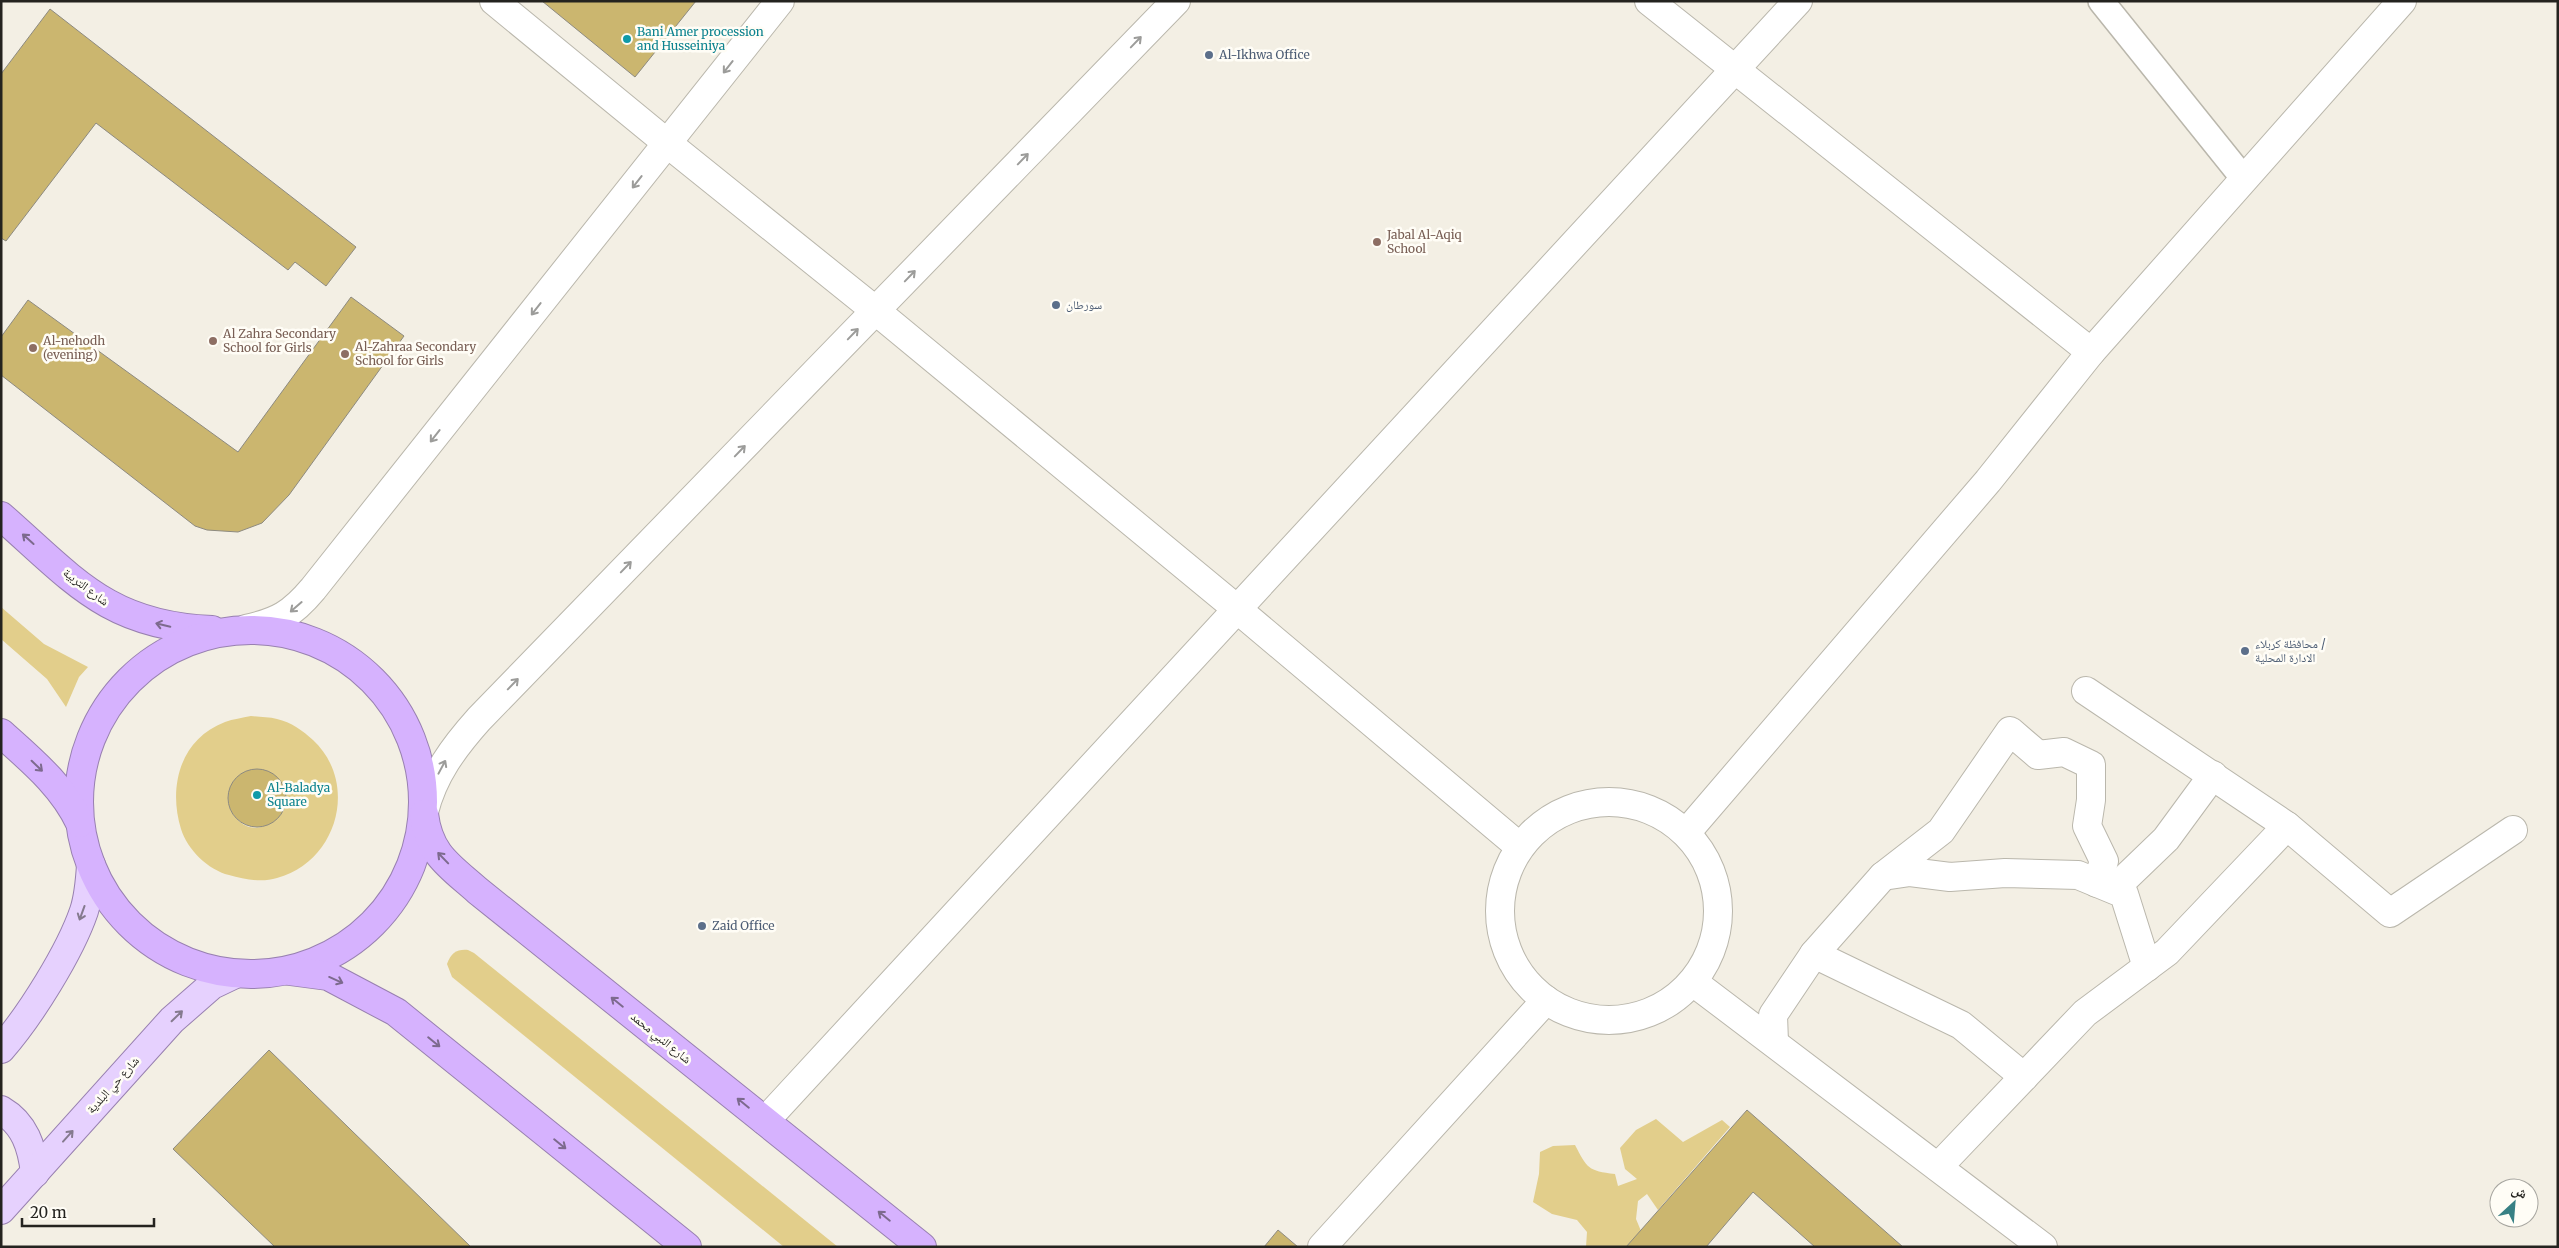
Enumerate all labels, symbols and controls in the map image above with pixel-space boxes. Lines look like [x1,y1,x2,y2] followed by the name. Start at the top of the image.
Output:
[637,24,764,53] place label: Bani Amer procession and Husseiniya
[621,33,633,45] marker: Bani Amer procession and Husseiniya
[1130,36,1142,49] one-way arrow
[1218,47,1310,62] place label: Al-Ikhwa Office
[1203,49,1215,61] marker: Al-Ikhwa Office
[722,60,733,73] one-way arrow
[1017,153,1029,165] one-way arrow
[631,175,642,188] one-way arrow
[1386,227,1462,256] place label: Jabal Al-Aqiq School
[1371,236,1383,248] marker: Jabal Al-Aqiq School
[903,270,915,282] one-way arrow
[1066,297,1102,312] place label: سورطان
[1050,299,1062,311] marker: سورطان
[531,302,541,316] one-way arrow
[222,326,336,355] place label: Al Zahra Secondary School for Girls
[847,328,859,340] one-way arrow
[42,333,105,362] place label: Al-nehodh (evening)
[207,335,219,347] marker: Al Zahra Secondary School for Girls
[354,339,476,368] place label: Al-Zahraa Secondary School for Girls
[27,342,39,354] marker: Al-nehodh (evening)
[339,348,351,360] marker: Al-Zahraa Secondary School for Girls
[430,430,441,443] one-way arrow
[733,445,745,457] one-way arrow
[21,533,34,545] one-way arrow
[620,561,632,574] one-way arrow
[60,565,112,609] street label: شارع التربية
[290,601,303,612] one-way arrow
[155,620,171,629] one-way arrow
[2255,636,2326,665] place label: محافظة كربلاء / الادارة المحلية
[2239,645,2251,657] marker: محافظة كربلاء / الادارة المحلية
[507,678,519,690] one-way arrow
[31,760,43,772] one-way arrow
[438,760,447,775] one-way arrow
[266,780,331,809] place label: Al-Baladya Square
[251,789,263,801] marker: Al-Baladya Square
[437,852,449,864] one-way arrow
[77,905,86,920] one-way arrow
[712,918,774,933] place label: Zaid Office
[696,920,708,932] marker: Zaid Office
[328,975,343,985] one-way arrow
[610,996,623,1007] one-way arrow
[626,1009,695,1069] street label: شارع النبي محمد
[170,1010,183,1022] one-way arrow
[427,1037,440,1048] one-way arrow
[83,1053,144,1118] street label: شارع حي البلدية
[737,1098,750,1109] one-way arrow
[62,1130,73,1143] one-way arrow
[553,1139,566,1150] one-way arrow
[2489,1178,2539,1228] north arrow
[2509,1180,2530,1203] text: ش
[22,1196,155,1228] scale bar
[30,1203,67,1222] text: 20 m
[878,1211,891,1222] one-way arrow

